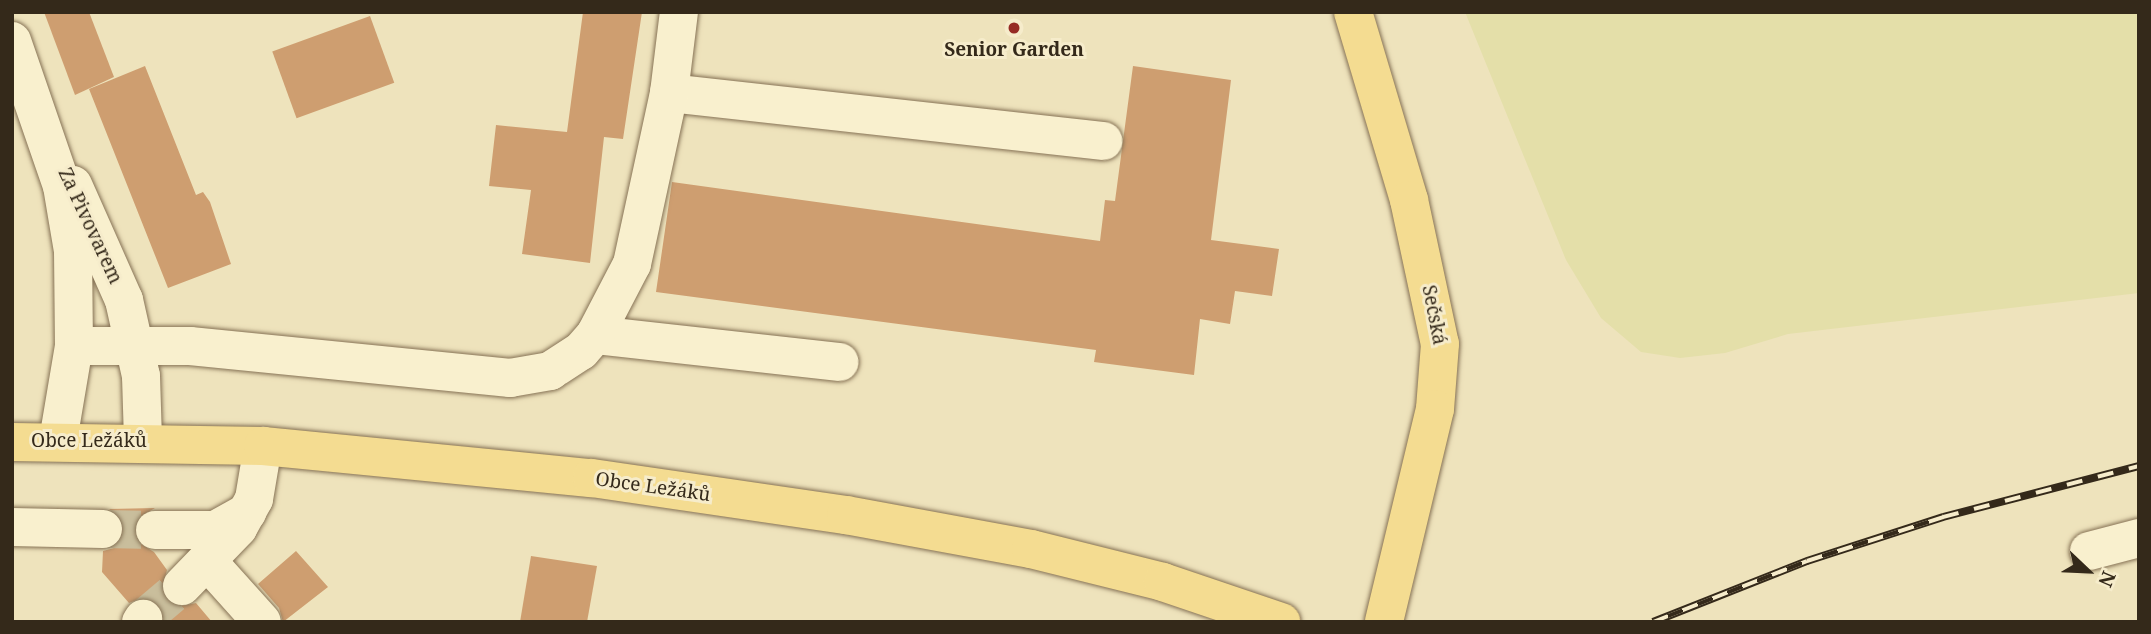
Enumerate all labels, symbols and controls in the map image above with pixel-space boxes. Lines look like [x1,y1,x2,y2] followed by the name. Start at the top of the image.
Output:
[1006,20,1022,36] marker: Senior Garden
[944,39,1084,61] place label: Senior Garden
[53,164,127,288] street label: Za Pivovarem
[1417,283,1451,347] street label: Sečská
[31,430,147,452] street label: Obce Ležáků
[594,468,712,506] street label: Obce Ležáků
[2053,536,2123,606] north arrow
[2092,567,2122,591] text: N

